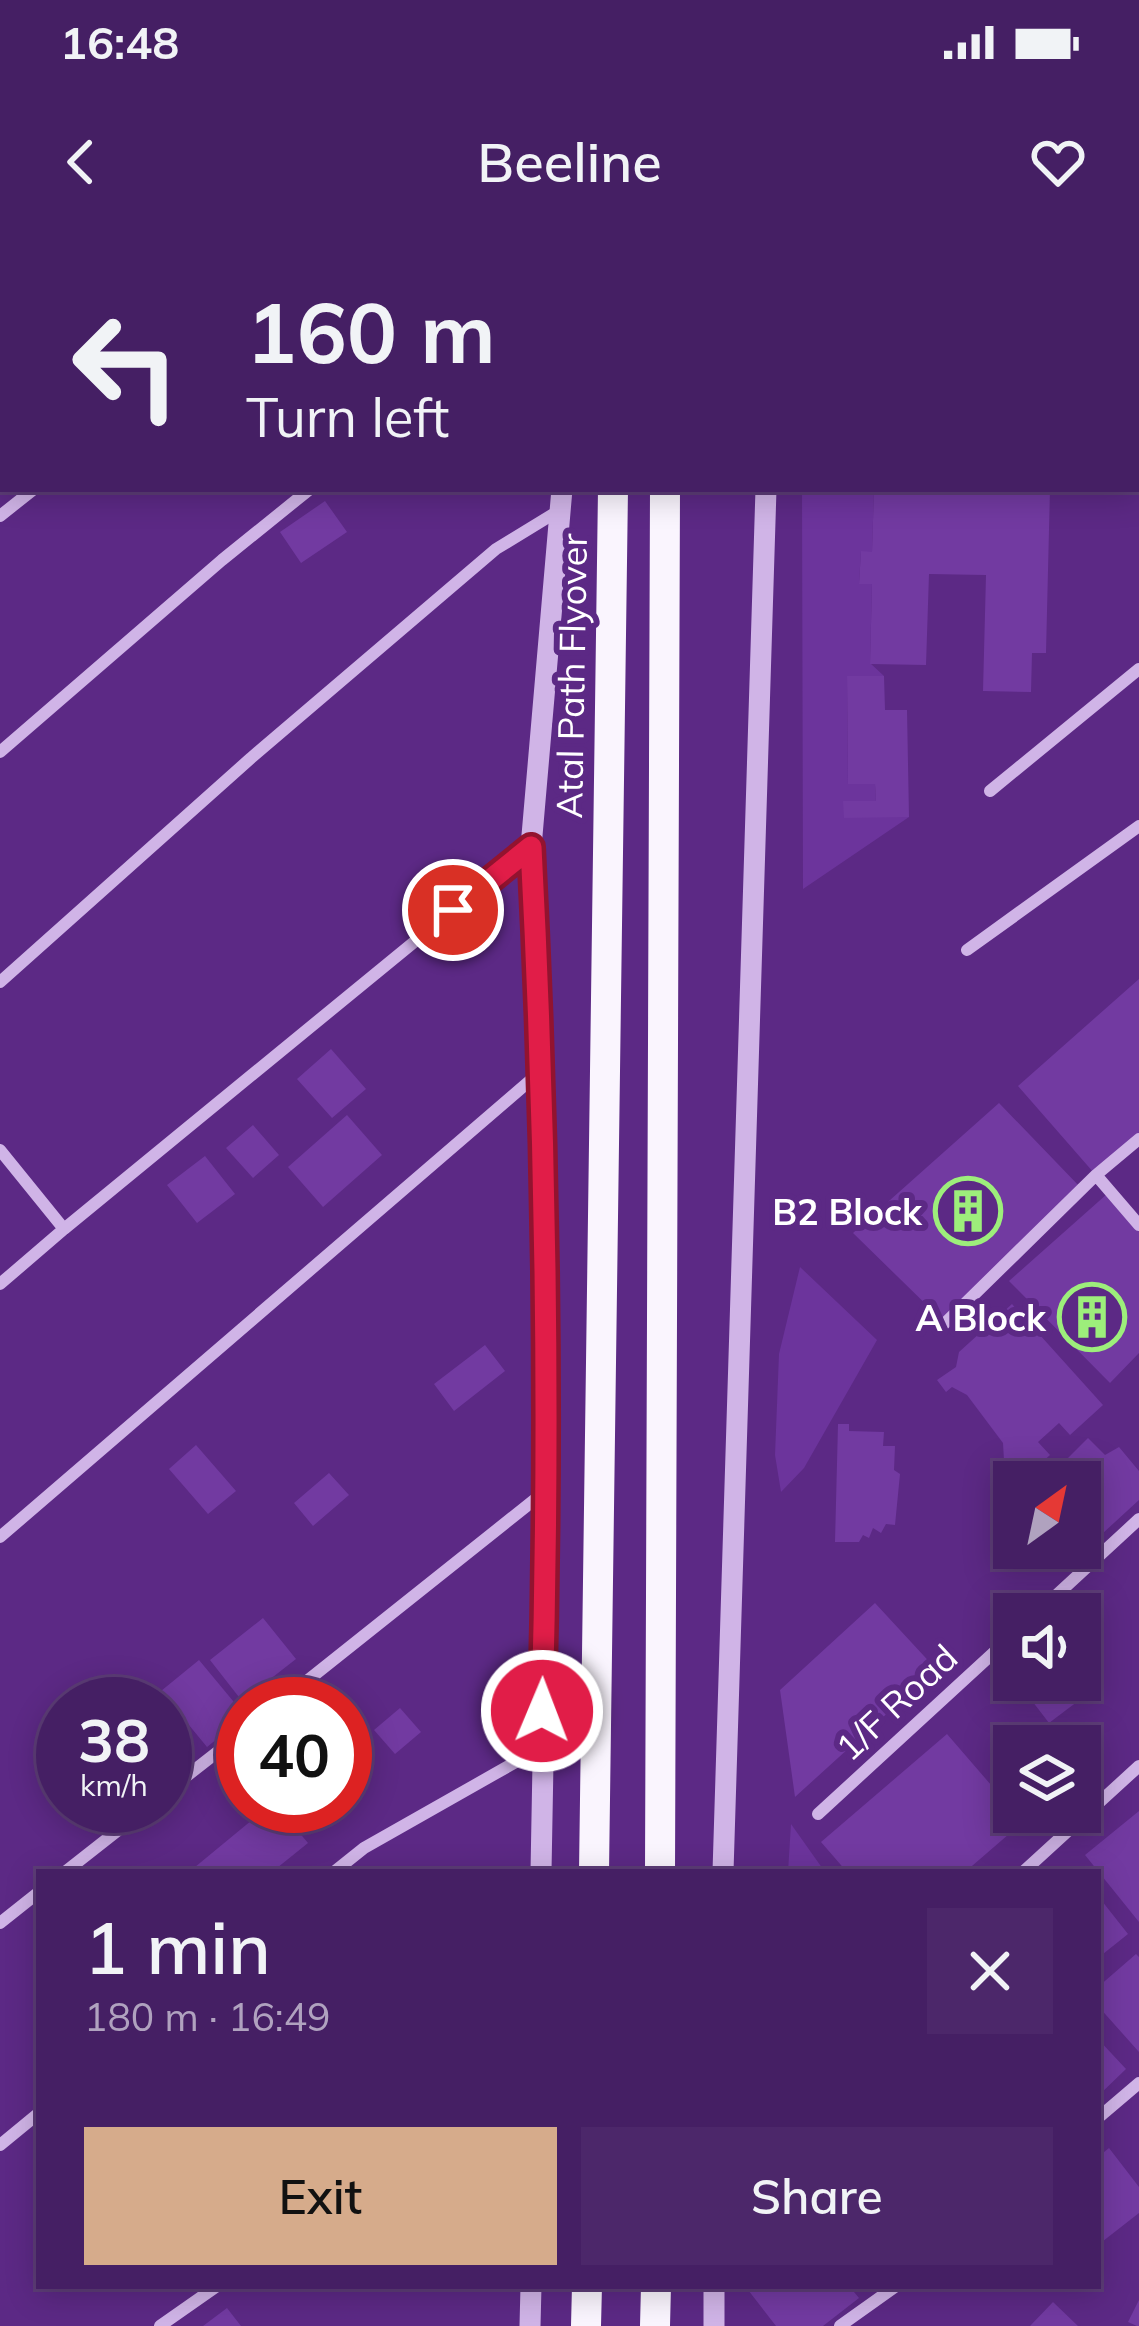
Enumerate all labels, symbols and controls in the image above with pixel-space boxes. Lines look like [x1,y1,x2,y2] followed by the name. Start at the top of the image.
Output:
[60,14,179,70] text: 16:48
[477,128,662,196] text: Beeline
[48,129,114,195] icon: back
[1025,129,1091,195] icon: heart
[246,279,496,384] text: 160 m
[48,288,204,444] icon: left
[246,383,449,451] text: Turn left
[546,533,596,819] street label: Atal Path Flyover
[402,859,504,961] pin
[420,877,486,943] icon: arrive
[933,1176,1003,1246] building icon: B2 Block
[772,1189,923,1234] place label: B2 Block
[1057,1282,1127,1352] building icon: A Block
[916,1295,1047,1340] place label: A Block
[993,1461,1101,1569] north arrow
[993,1461,1101,1833] map controls
[993,1593,1101,1701] button: sound
[826,1634,966,1770] street label: 1/F Road
[479,1648,605,1774] position arrow
[216,1677,372,1833] speed limit sign: 40
[78,1702,150,1777] text: 38
[993,1725,1101,1833] button: layers
[80,1766,148,1804] text: km/h
[84,1902,271,1992] text: 1 min
[927,1908,1053,2034] button: close
[84,1992,330,2041] text: 180 m · 16:49
[84,2127,557,2265] button: Exit
[581,2127,1053,2265] button: Share

